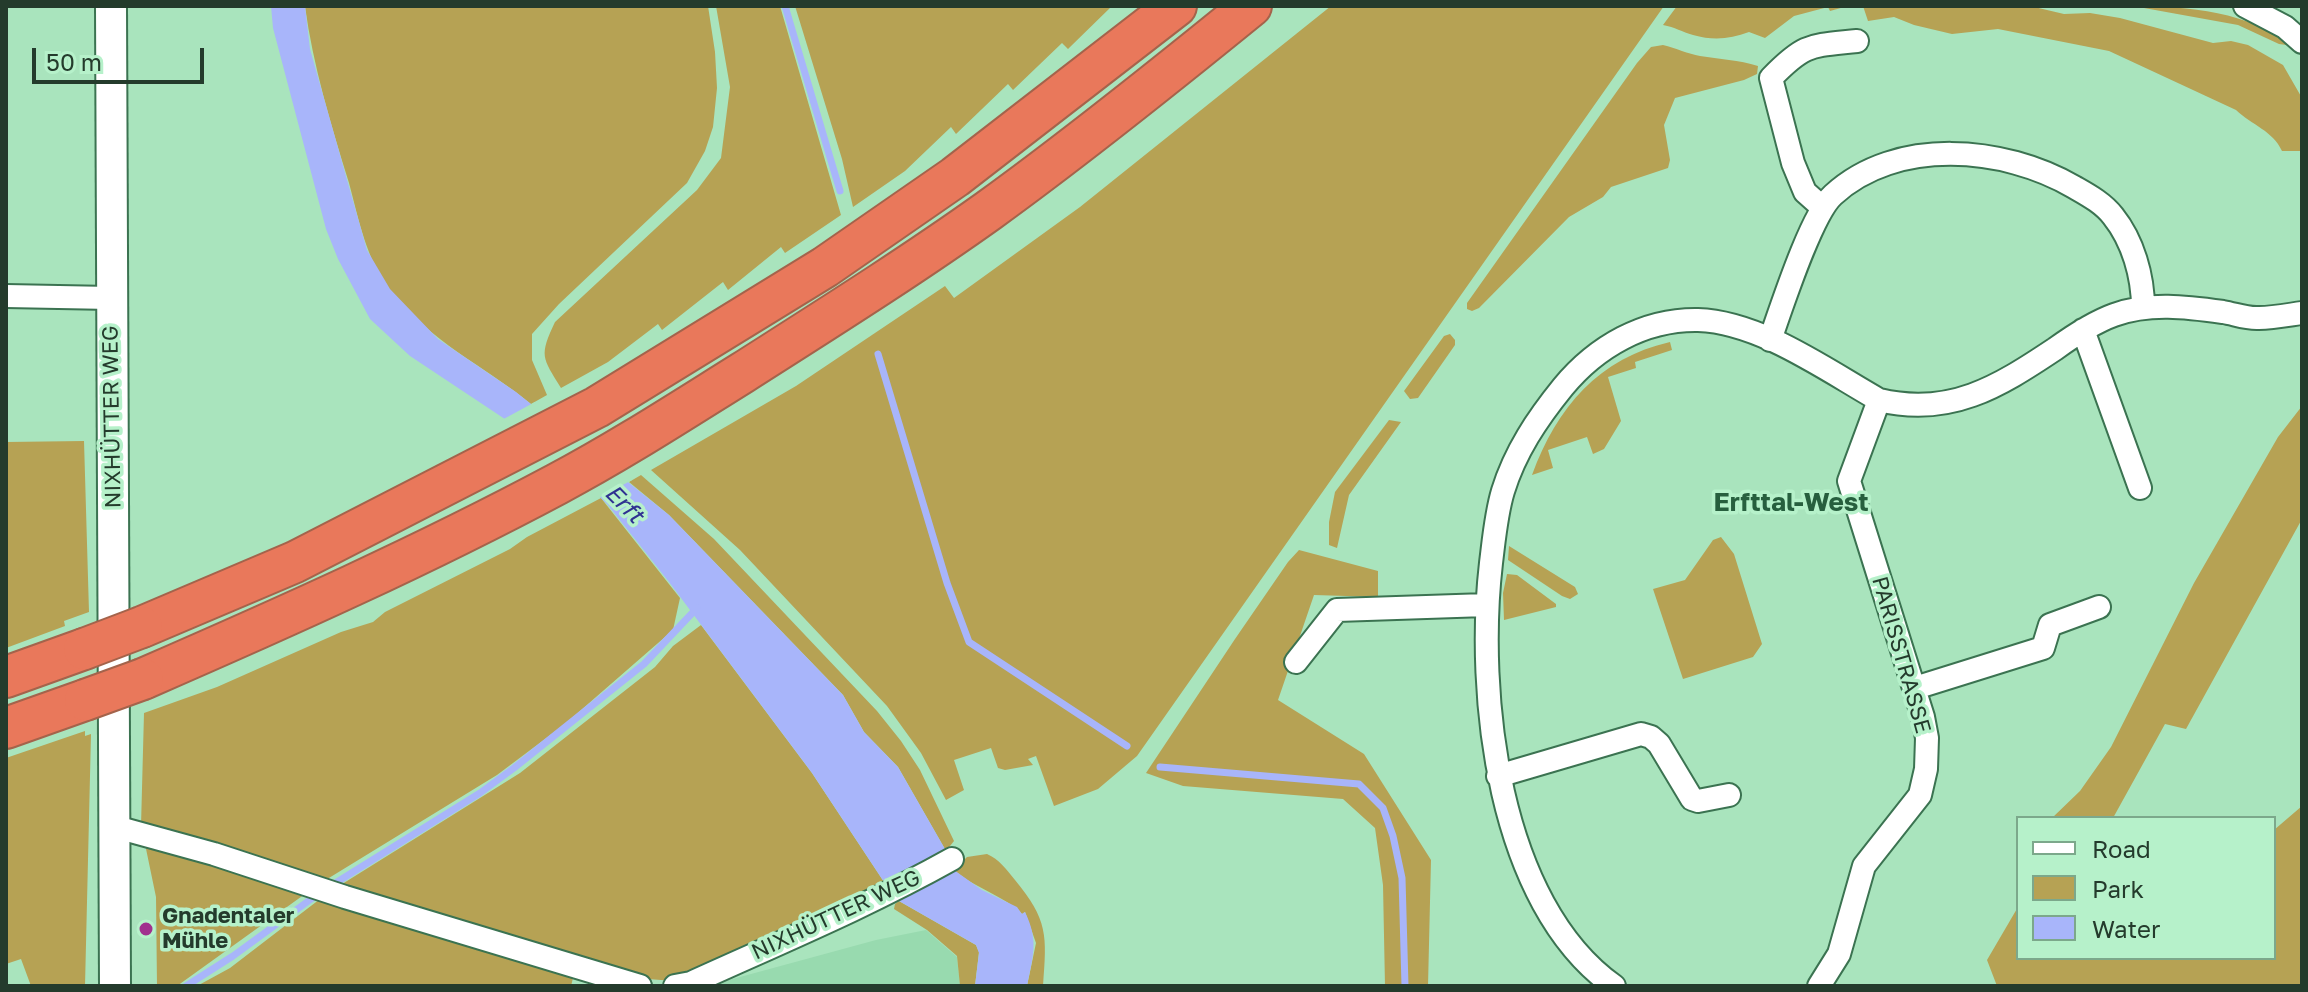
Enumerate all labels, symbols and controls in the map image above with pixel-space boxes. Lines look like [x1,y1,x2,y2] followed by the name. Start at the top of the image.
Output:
[36,32,208,82] scale bar
[46,47,102,76] text: 50 m
[97,325,127,509] street label: NIXHÜTTER WEG
[599,479,649,529] water label: Erft
[1713,487,1869,519] district label: Erfttal-West
[1866,574,1936,736] street label: PARISSTRASSE
[2016,816,2276,960] legend
[2092,834,2151,863] text: Road
[748,864,924,966] street label: NIXHÜTTER WEG
[2092,874,2144,903] text: Park
[162,903,294,954] place label: Gnadentaler Mühle
[2092,914,2160,943] text: Water
[137,920,155,938] marker: Gnadentaler Mühle

